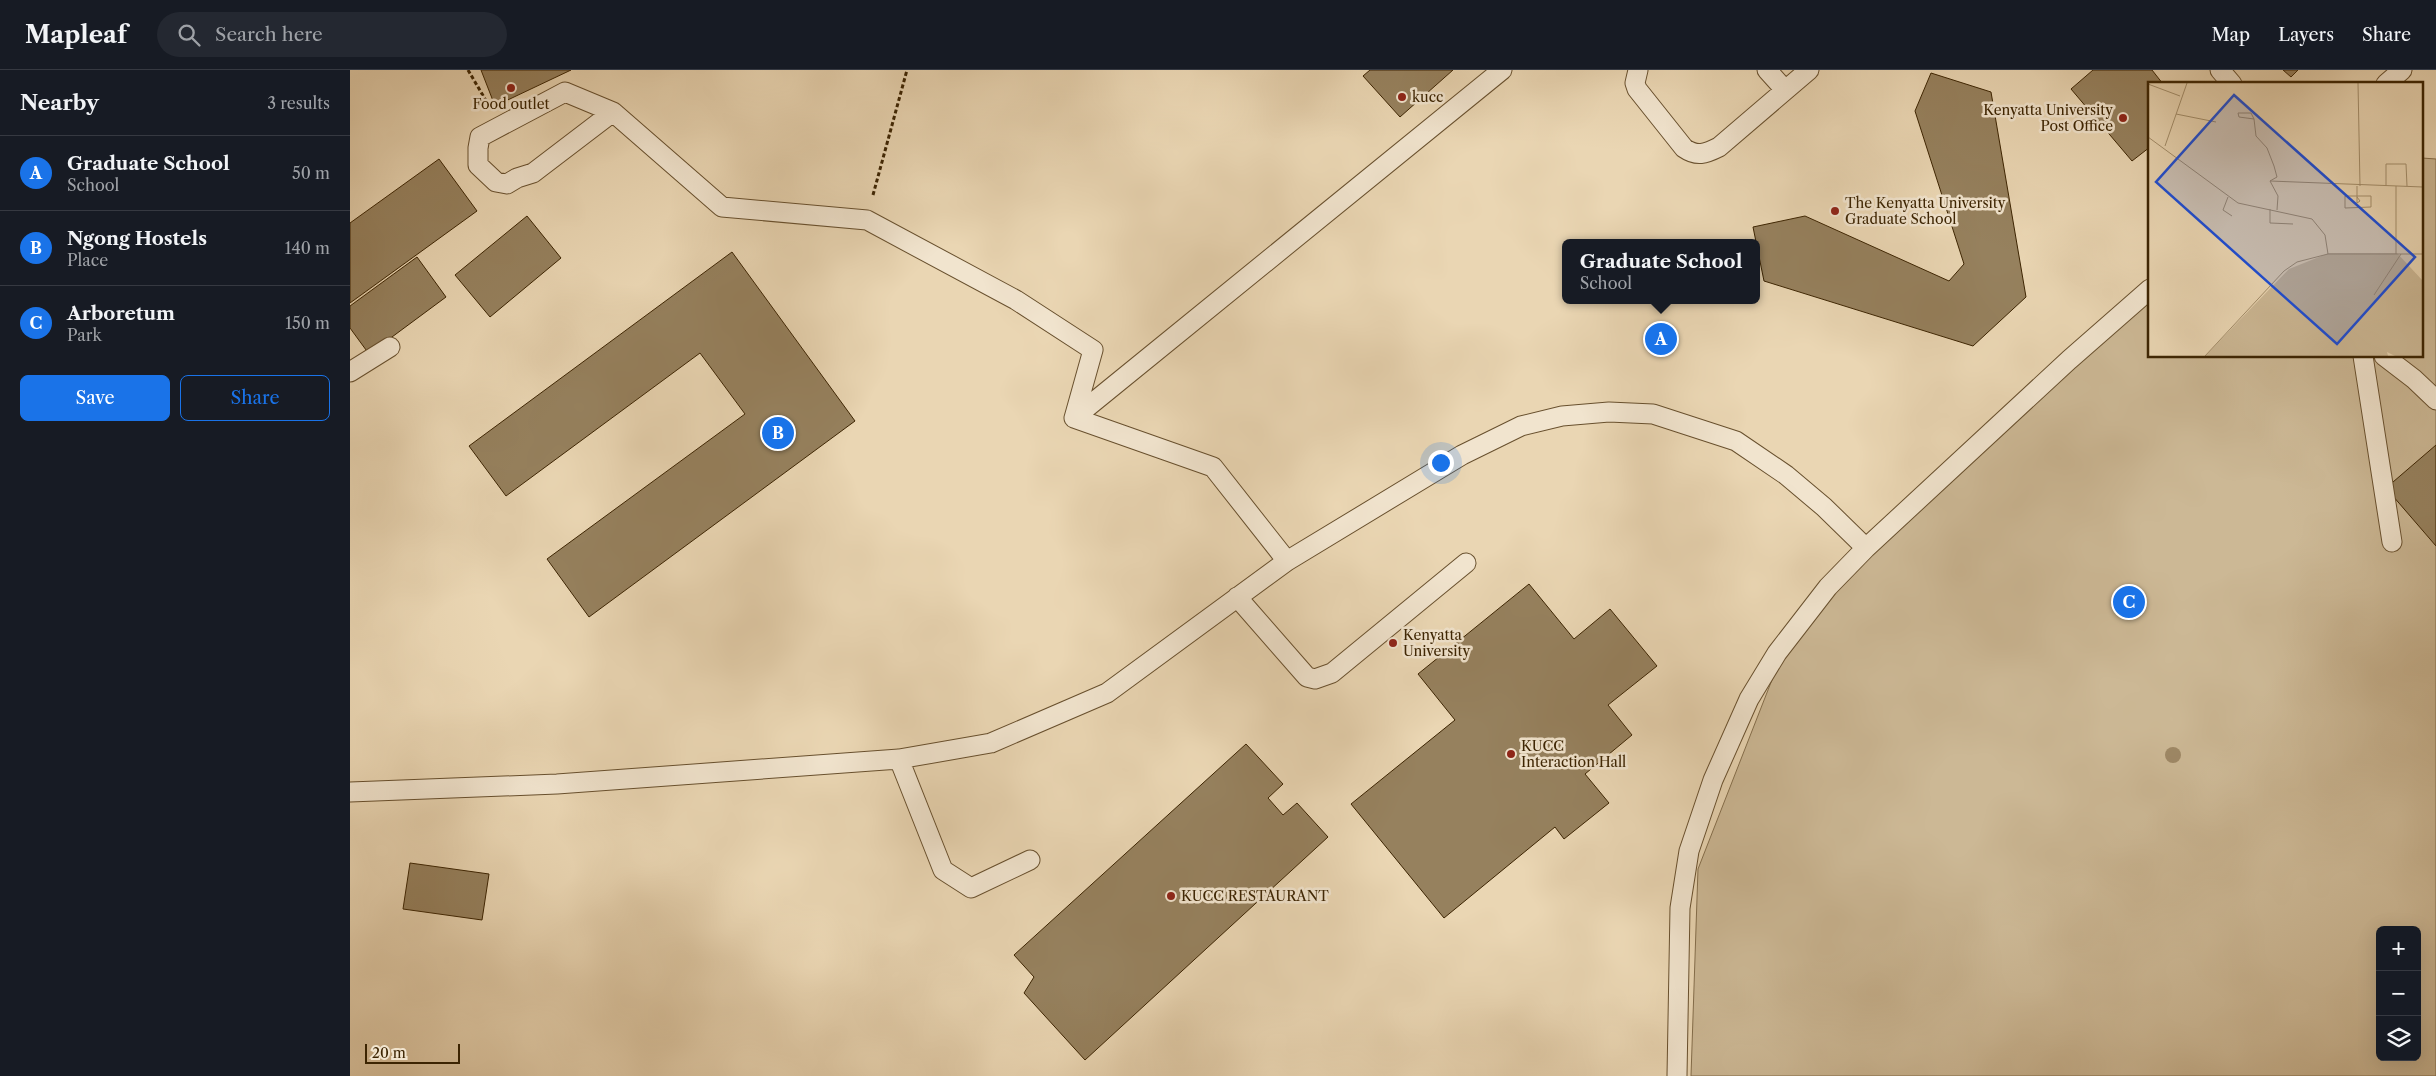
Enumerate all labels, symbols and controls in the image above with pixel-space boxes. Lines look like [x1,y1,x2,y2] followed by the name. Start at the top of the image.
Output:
[157,12,507,57] search box
[25,20,127,49] text: Mapleaf
[175,21,203,49] icon: search
[215,23,323,46] text: Search here
[2212,24,2250,46] text: Map
[2278,24,2334,46] text: Layers
[2362,24,2411,46] text: Share
[505,82,517,94] marker: Food outlet
[2148,82,2424,358] inset map
[1412,88,1443,106] place label: kucc
[20,90,99,115] text: Nearby
[1396,91,1408,103] marker: kucc
[267,93,330,113] text: 3 results
[472,95,550,113] place label: Food outlet
[1983,101,2113,135] place label: Kenyatta University Post Office
[2117,112,2129,124] marker: Kenyatta University Post Office
[67,152,230,175] text: Graduate School
[30,163,42,183] text: A
[292,163,330,183] text: 50 m
[67,175,119,195] text: School
[1845,194,2006,228] place label: The Kenyatta University Graduate School
[1829,205,1841,217] marker: The Kenyatta University Graduate School
[67,227,207,250] text: Ngong Hostels
[30,238,42,258] text: B
[285,238,330,258] text: 140 m
[1562,239,1760,304] popup
[67,250,108,270] text: Place
[1580,250,1742,273] text: Graduate School
[1580,273,1632,293] text: School
[67,302,175,325] text: Arboretum
[30,313,42,333] text: C
[285,313,330,333] text: 150 m
[1645,320,1677,358] pin: A
[67,325,102,345] text: Park
[20,375,170,421] button: Save
[180,375,330,421] button: Share
[762,414,794,452] pin: B
[1428,450,1454,476] your location
[2113,583,2145,621] pin: C
[1403,626,1471,660] place label: Kenyatta University
[1387,637,1399,649] marker: Kenyatta University
[1521,737,1626,771] place label: KUCC Interaction Hall
[1505,748,1517,760] marker: KUCC Interaction Hall
[1181,887,1329,905] place label: KUCC RESTAURANT
[1165,890,1177,902] marker: KUCC RESTAURANT
[2376,926,2421,1061] map controls
[2376,926,2421,971] button: +
[2376,971,2421,1016] button: −
[2376,1016,2421,1061] button: layers
[365,1041,460,1064] scale bar
[372,1044,406,1062] text: 20 m

